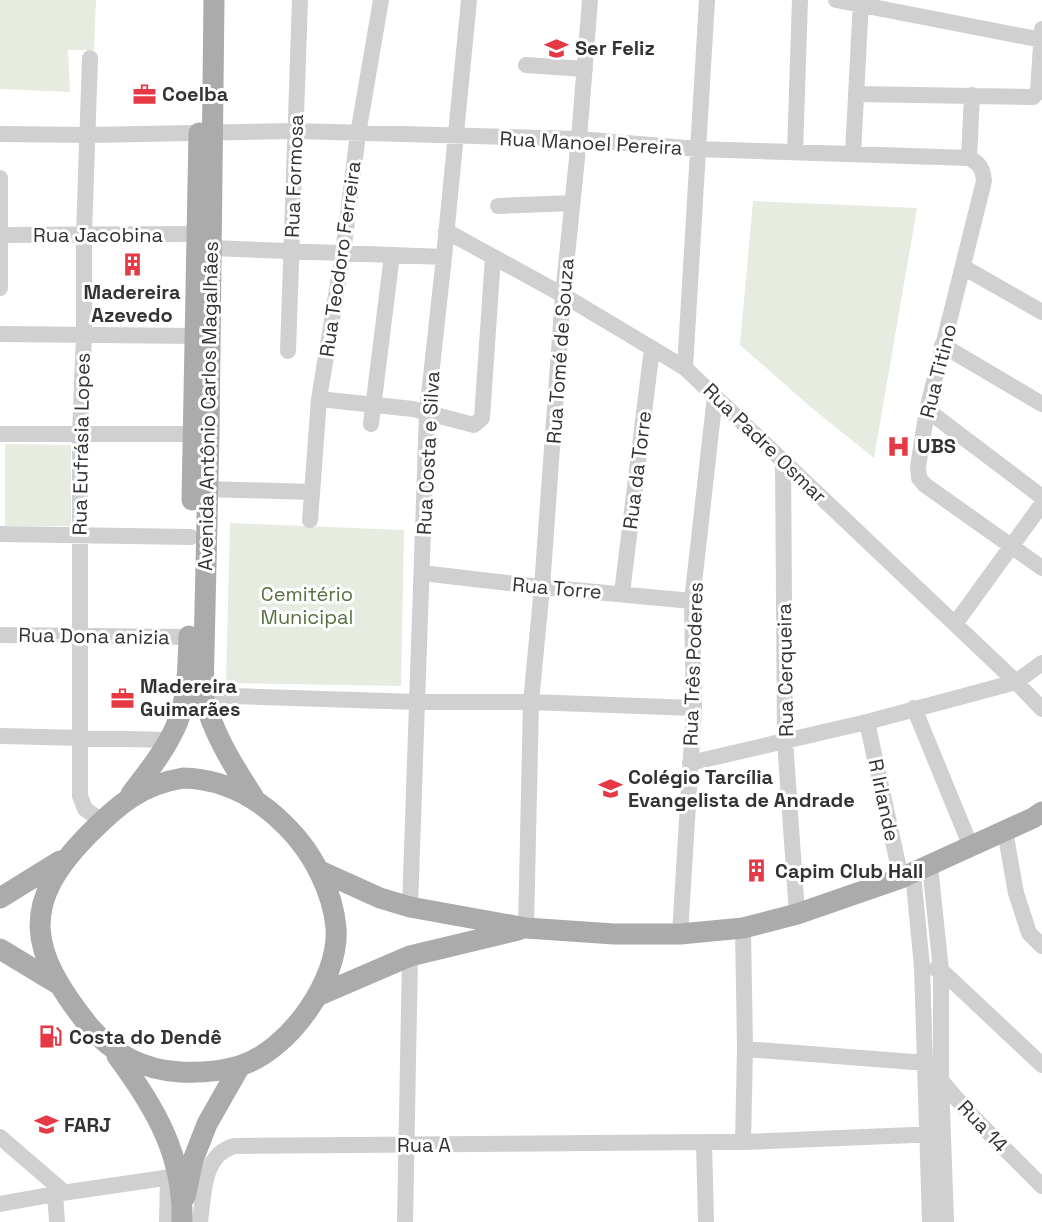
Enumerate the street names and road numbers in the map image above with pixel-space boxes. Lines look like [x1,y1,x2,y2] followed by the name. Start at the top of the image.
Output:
[279,114,309,238] street label: Rua Formosa
[499,125,683,161] street label: Rua Manoel Pereira
[313,159,367,359] street label: Rua Teodoro Ferreira
[33,222,163,248] street label: Rua Jacobina
[192,241,224,571] street label: Avenida Antônio Carlos Magalhães
[541,257,579,445] street label: Rua Tomé de Souza
[914,321,962,421] street label: Rua Titino
[66,352,96,536] street label: Rua Eufrásia Lopes
[411,371,445,535] street label: Rua Costa e Silva
[698,377,832,509] street label: Rua Padre Osmar
[617,409,657,531] street label: Rua da Torre
[511,571,603,605] street label: Rua Torre
[677,581,709,747] street label: Rua Três Poderes
[771,603,799,737] street label: Rua Cerqueira
[18,622,170,650] street label: Rua Dona anizia
[863,756,905,844] street label: R Irlande
[952,1094,1014,1158] street label: Rua 14
[397,1132,451,1158] street label: Rua A

